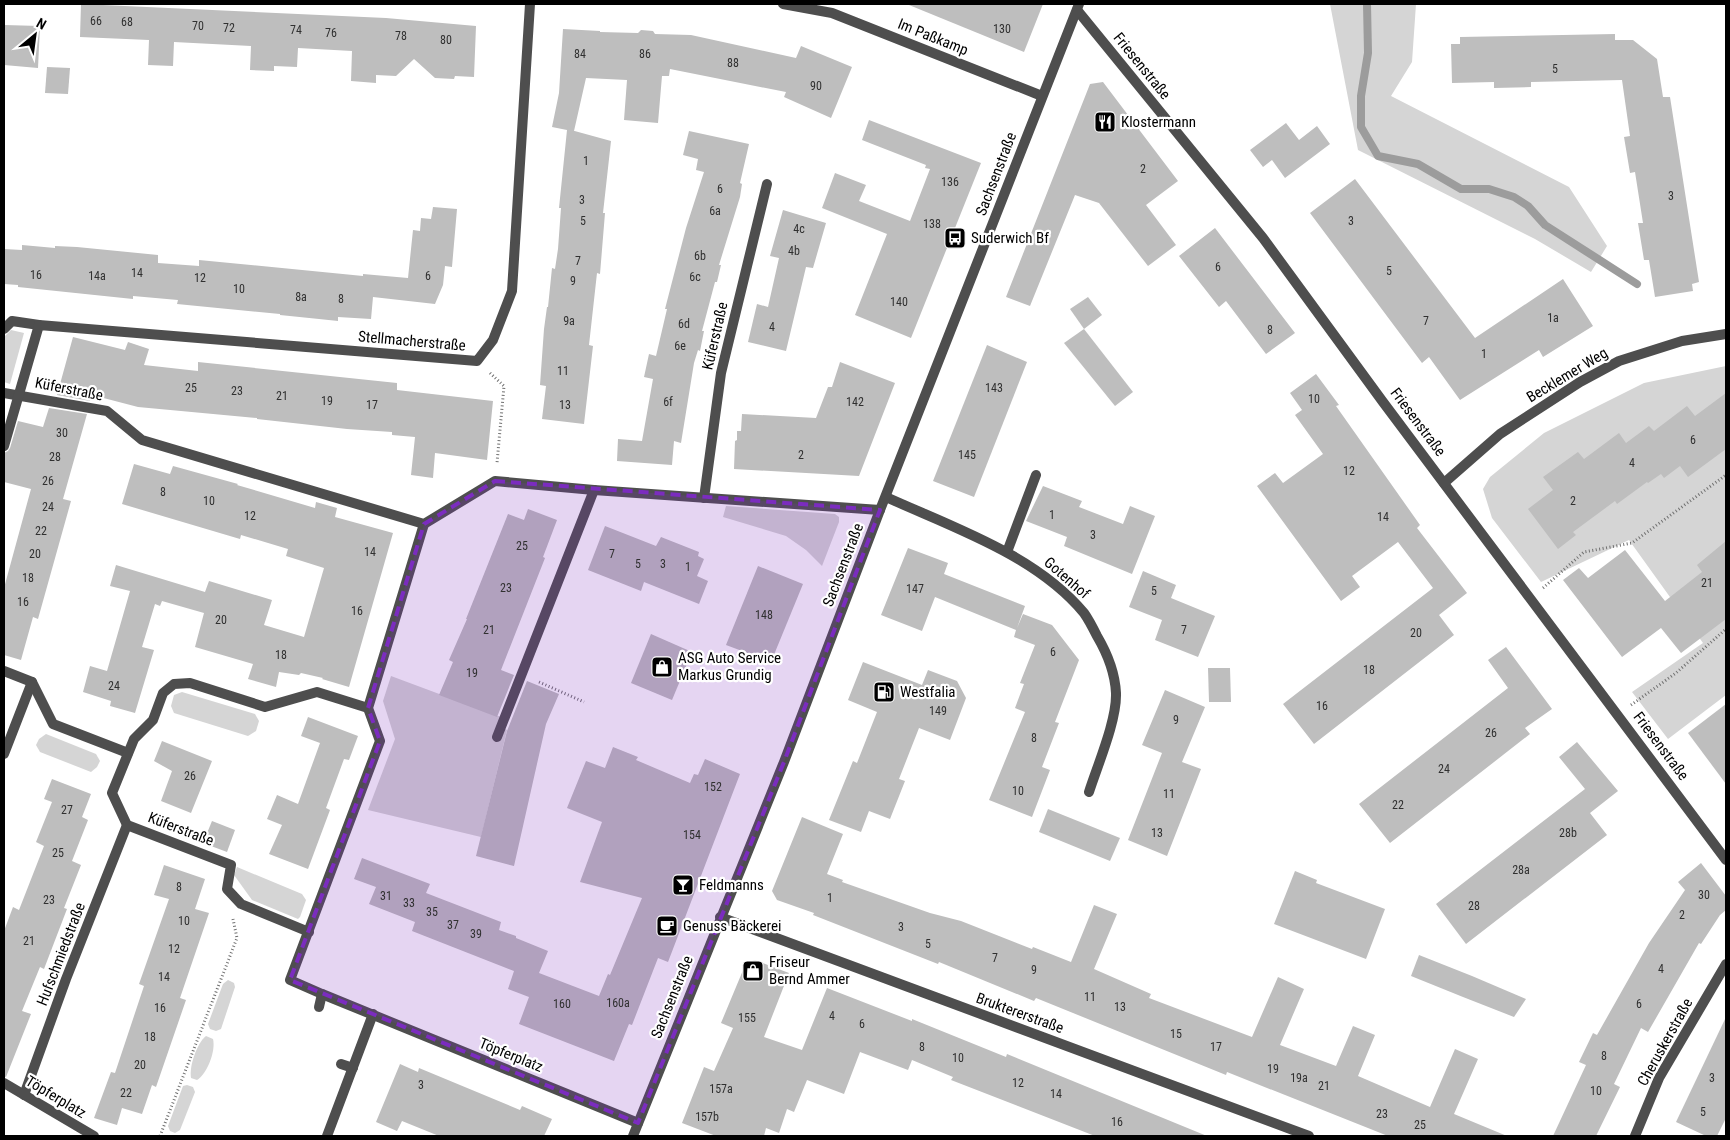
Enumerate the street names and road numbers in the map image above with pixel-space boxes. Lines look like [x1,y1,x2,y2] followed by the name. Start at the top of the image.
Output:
[895,15,971,59] street label: Im Paßkamp
[1110,29,1174,103] street label: Friesenstraße
[972,130,1020,218] street label: Sachsenstraße
[698,300,732,372] street label: Küferstraße
[357,327,467,355] street label: Stellmacherstraße
[1523,344,1611,406] street label: Becklemer Weg
[33,374,105,404] street label: Küferstraße
[1386,384,1450,460] street label: Friesenstraße
[819,521,867,609] street label: Sachsenstraße
[1040,553,1094,603] street label: Gotenhof
[1629,708,1693,784] street label: Friesenstraße
[146,808,216,850] street label: Küferstraße
[33,900,89,1008] street label: Hufschmiedstraße
[647,953,697,1041] street label: Sachsenstraße
[974,989,1066,1037] street label: Bruktererstraße
[1634,995,1696,1089] street label: Cheruskerstraße
[476,1034,546,1076] street label: Töpferplatz
[23,1072,89,1122] street label: Töpferplatz

